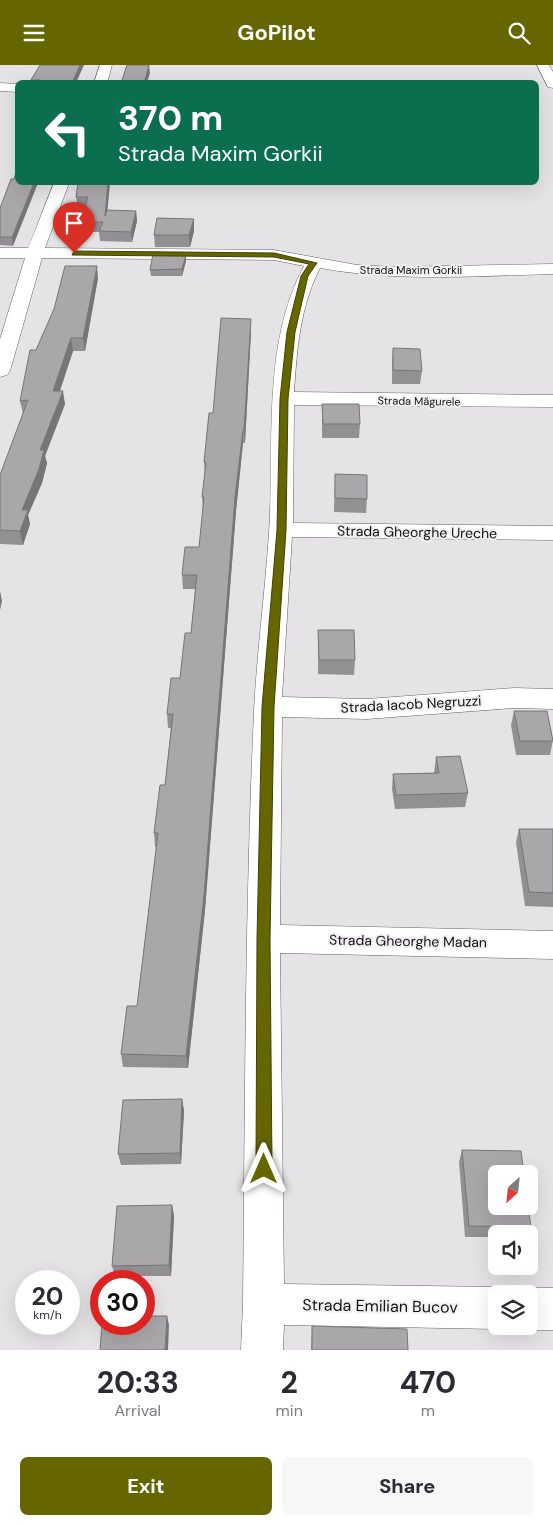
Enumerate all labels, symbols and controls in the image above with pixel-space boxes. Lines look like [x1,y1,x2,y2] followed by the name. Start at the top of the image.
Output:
[237,18,316,47] text: GoPilot
[20,19,48,47] icon: menu
[505,19,533,47] icon: search
[118,95,223,141] text: 370 m
[35,100,100,165] icon: left
[118,139,323,168] text: Strada Maxim Gorkii
[53,202,95,253] pin
[60,209,88,237] icon: arrive
[360,263,462,277] street label: Strada Maxim Gorkii
[377,393,461,409] street label: Strada Măgurele
[337,522,497,542] street label: Strada Gheorghe Ureche
[340,691,482,717] street label: Strada Iacob Negruzzi
[329,931,487,951] street label: Strada Gheorghe Madan
[237,1142,289,1194] position arrow
[488,1165,538,1215] north arrow
[488,1165,538,1335] map controls
[488,1225,538,1275] button: sound
[90,1270,155,1335] speed limit sign: 30
[32,1280,63,1313] text: 20
[488,1285,538,1335] button: layers
[302,1294,458,1318] street label: Strada Emilian Bucov
[33,1307,62,1323] text: km/h
[97,1363,179,1402] text: 20:33
[281,1363,298,1402] text: 2
[400,1363,456,1402] text: 470
[115,1400,161,1421] text: Arrival
[276,1400,303,1421] text: min
[421,1400,435,1421] text: m
[20,1457,272,1515] button: Exit
[282,1457,533,1515] button: Share

